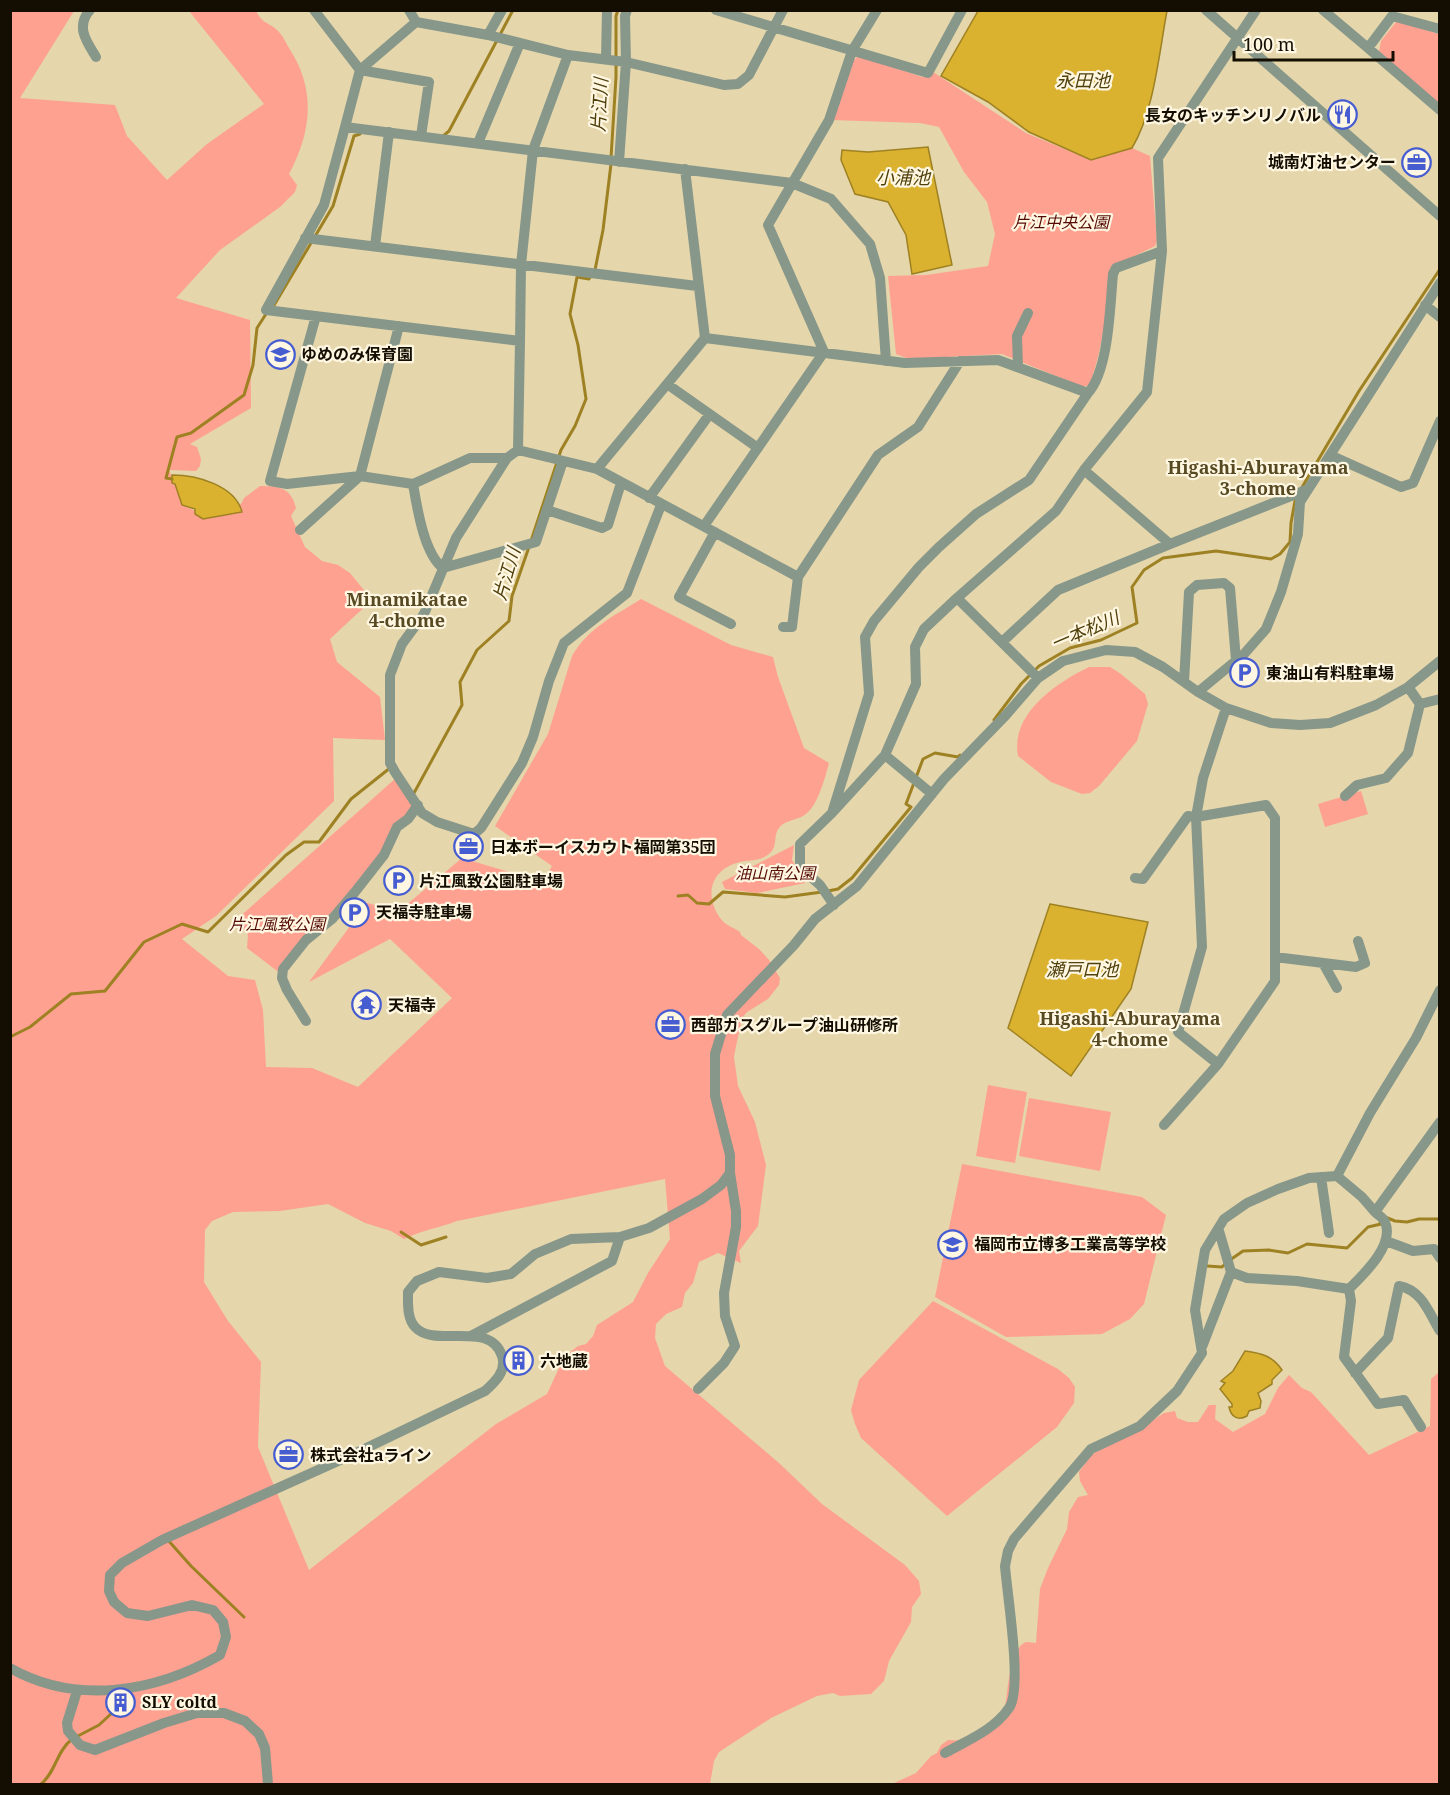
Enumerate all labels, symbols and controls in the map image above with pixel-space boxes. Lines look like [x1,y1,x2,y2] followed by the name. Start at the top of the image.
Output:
[1234,24,1393,62] scale bar
[1243,32,1295,56] text: 100 m
[1056,68,1112,92] water label: 永田池
[586,75,613,133] water label: 片江川
[1326,99,1358,131] restaurant icon: 長女のキッチンリノバル
[1145,104,1321,126] place label: 長女のキッチンリノバル
[1401,146,1433,178] office icon: 城南灯油センター
[1268,151,1396,173] place label: 城南灯油センター
[876,165,932,189] water label: 小浦池
[1013,211,1111,233] park label: 片江中央公園
[264,338,296,370] school or university icon: ゆめのみ保育園
[301,343,413,365] place label: ゆめのみ保育園
[1167,455,1349,500] district label: Higashi-Aburayama 3-chome
[487,543,526,603] water label: 片江川
[346,587,468,632] district label: Minamikatae 4-chome
[1047,604,1124,655] water label: 一本松川
[1229,657,1261,689] parking icon: 東油山有料駐車場
[1266,662,1394,684] place label: 東油山有料駐車場
[453,831,485,863] office icon: 日本ボーイスカウト福岡第35団
[490,836,716,858] place label: 日本ボーイスカウト福岡第35団
[735,862,817,884] park label: 油山南公園
[382,865,414,897] parking icon: 片江風致公園駐車場
[419,870,563,892] place label: 片江風致公園駐車場
[339,896,371,928] parking icon: 天福寺駐車場
[376,901,472,923] place label: 天福寺駐車場
[229,913,327,935] park label: 片江風致公園
[1046,957,1120,981] water label: 瀬戸口池
[351,989,383,1021] temple icon: 天福寺
[388,994,436,1016] place label: 天福寺
[1039,1006,1221,1051] district label: Higashi-Aburayama 4-chome
[654,1009,686,1041] office icon: 西部ガスグループ油山研修所
[691,1014,898,1036] place label: 西部ガスグループ油山研修所
[937,1228,969,1260] school or university icon: 福岡市立博多工業高等学校
[974,1233,1166,1255] place label: 福岡市立博多工業高等学校
[503,1345,535,1377] building icon: 六地蔵
[540,1350,588,1372] place label: 六地蔵
[273,1439,305,1471] office icon: 株式会社aライン
[310,1444,432,1466] place label: 株式会社aライン
[105,1686,137,1718] building icon: SLY coltd
[142,1691,217,1713] place label: SLY coltd

